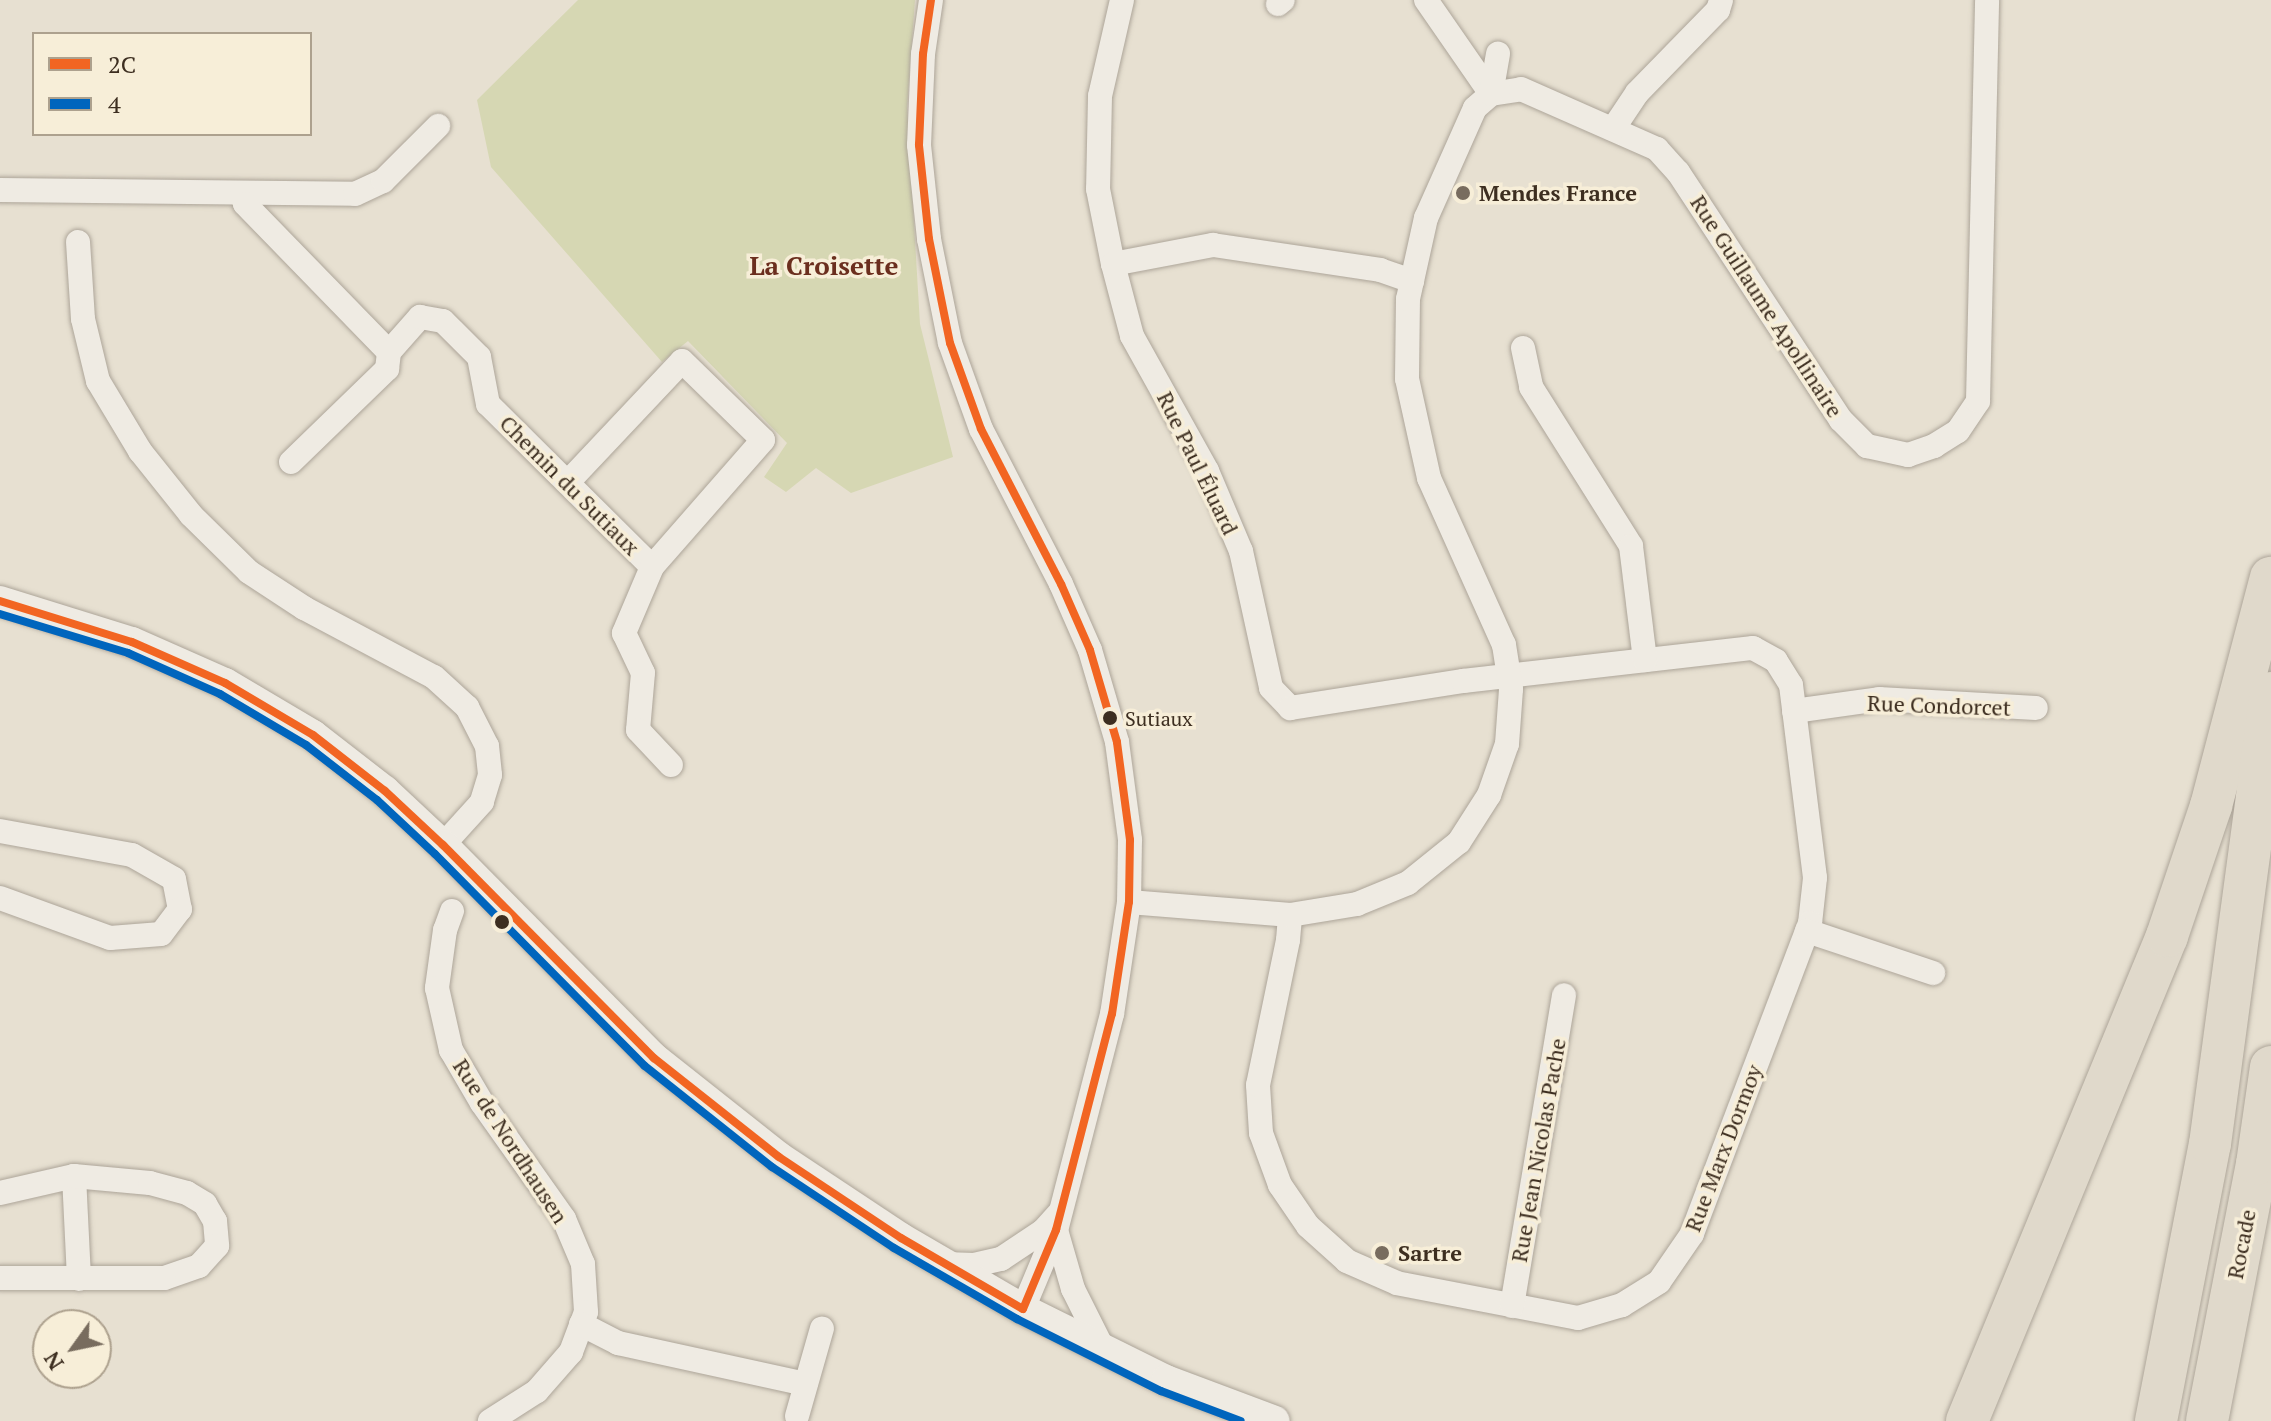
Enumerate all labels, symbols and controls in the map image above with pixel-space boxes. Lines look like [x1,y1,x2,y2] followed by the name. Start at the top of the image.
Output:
[32,32,312,136] legend
[108,48,136,80] text: 2C
[108,88,121,120] text: 4
[1479,180,1637,206] place label: Mendes France
[1454,184,1472,202] marker: Mendes France
[1685,190,1849,422] street label: Rue Guillaume Apollinaire
[749,250,899,282] district label: La Croisette
[1152,387,1244,539] street label: Rue Paul Éluard
[495,410,645,560] street label: Chemin du Sutiaux
[1867,689,2011,721] street label: Rue Condorcet
[1125,706,1193,730] place label: Sutiaux
[1102,710,1118,726] marker: Sutiaux
[494,914,510,930] unlabelled marker
[1505,1036,1571,1264] street label: Rue Jean Nicolas Pache
[448,1054,574,1228] street label: Rue de Nordhausen
[1679,1061,1767,1235] street label: Rue Marx Dormoy
[2221,1207,2261,1281] street label: Rocade
[1398,1240,1462,1266] place label: Sartre
[1373,1244,1391,1262] marker: Sartre
[32,1309,112,1389] north arrow
[36,1346,70,1376] text: N

